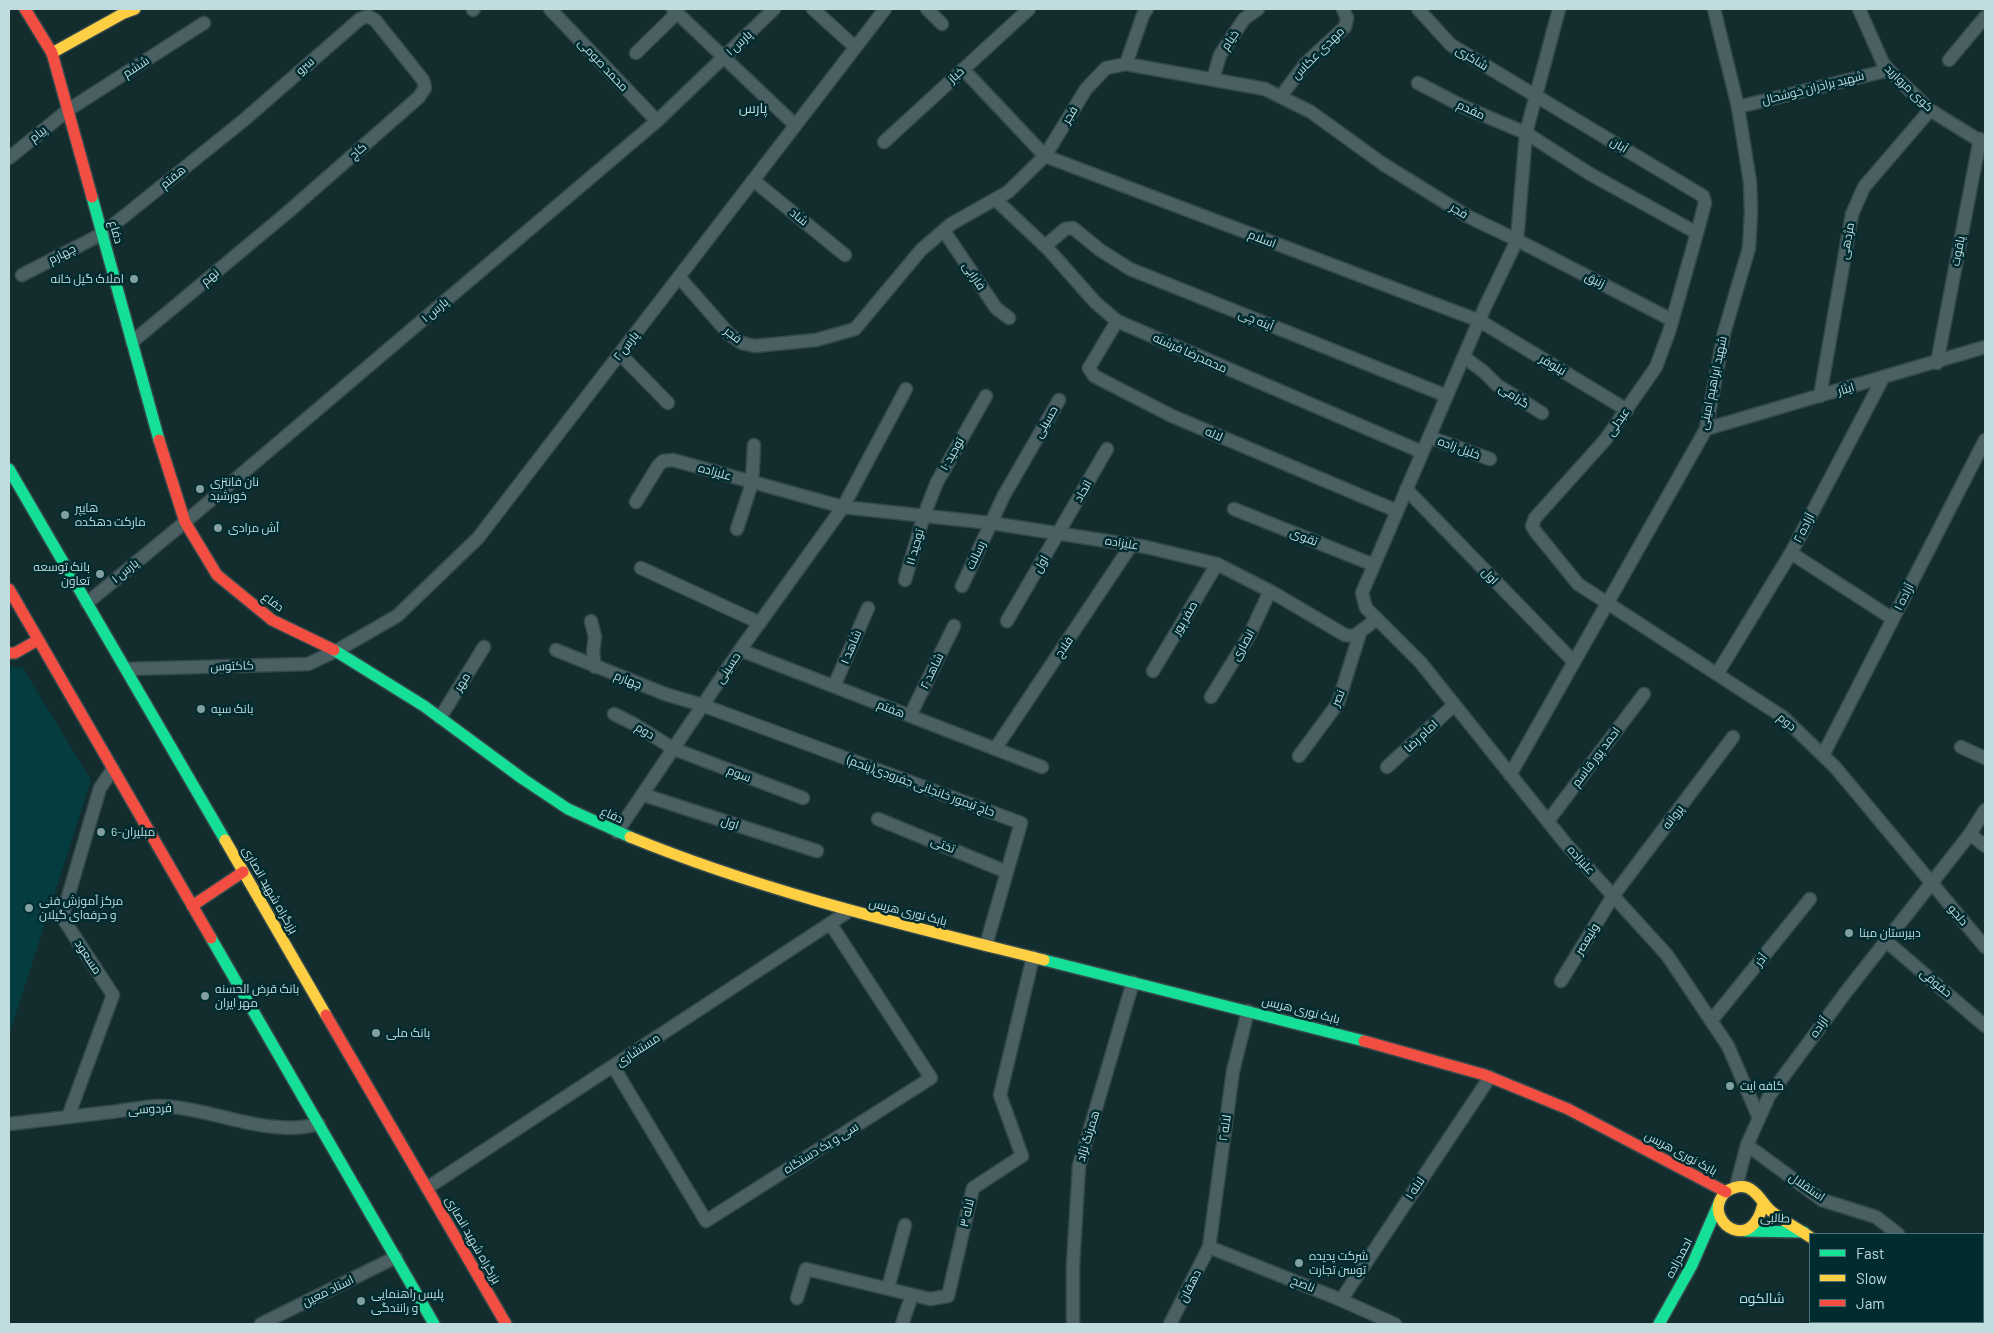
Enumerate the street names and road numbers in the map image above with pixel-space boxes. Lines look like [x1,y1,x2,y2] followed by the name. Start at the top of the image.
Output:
[1289,24,1347,82] street label: مهدی عکاس
[723,27,755,59] street label: پارس ۱
[1218,27,1242,53] street label: خیام
[575,36,631,94] street label: محمد صومی
[1453,43,1491,73] street label: شاکری
[120,53,152,81] street label: ششم
[293,54,317,78] street label: سرو
[1882,61,1936,115] street label: کوی مروارید
[945,64,967,86] street label: خباز
[1760,68,1866,108] street label: شهید برادران خوشحال
[1455,97,1487,123] street label: مقدم
[1059,104,1081,126] street label: فجر
[27,123,49,145] street label: پیام
[1608,134,1630,156] street label: آبان
[346,140,370,162] street label: کاج
[157,162,189,192] street label: هفتم
[1448,200,1470,222] street label: فجر
[787,205,811,229] street label: شاد
[106,219,126,245] street label: دفاع
[1837,221,1857,261] street label: مژدهی
[1246,227,1278,251] street label: اسلام
[1948,235,1968,267] street label: یاقوت
[46,241,78,267] street label: چهارم
[959,259,989,293] street label: فارابی
[198,265,222,289] street label: نهم
[1583,269,1607,291] street label: زنبق
[419,295,451,325] street label: پارس ۱
[1236,306,1276,334] street label: آینه چی
[721,324,745,346] street label: فجر
[610,329,642,363] street label: پارس ۲
[1151,330,1229,376] street label: محمدرضا فرشته
[1696,335,1730,431] street label: شهید ابراهیم امینی
[1537,352,1569,378] street label: نیلوفر
[1836,380,1856,398] street label: ایثار
[1496,381,1532,411] street label: گرامی
[1031,403,1061,441] street label: حسینی
[1603,405,1633,439] street label: عبدلی
[1203,424,1225,444] street label: لاله
[1436,434,1482,462] street label: خلیل زاده
[937,435,967,473] street label: توحید ۱۰
[697,460,733,484] street label: علیزاده
[1071,477,1095,505] street label: اتحاد
[1790,511,1818,545] street label: آزاده ۲
[1288,525,1320,549] street label: تقوی
[903,527,927,567] street label: توحید ‍۱۱
[1104,533,1140,553] street label: علیزاده
[963,538,989,572] street label: رسالت
[1030,553,1052,575] street label: اول
[109,556,141,586] street label: پارس ۱
[1479,565,1501,587] street label: اول
[1891,581,1917,613] street label: آزاده ۱
[259,589,287,615] street label: دفاع
[1169,599,1201,637] street label: صفر پور
[1228,627,1258,663] street label: انصاری
[837,628,865,666] street label: شاهد ۱
[1052,634,1076,660] street label: فلاح
[712,650,744,686] street label: حسینی
[917,651,947,691] street label: شاهد ۲
[210,658,254,674] street label: کاکتوس
[612,668,644,692] street label: چهارم
[451,670,473,694] street label: مهر
[1328,687,1348,709] street label: نصر
[875,697,907,721] street label: هفتم
[1775,710,1799,734] street label: دوم
[1401,717,1441,755] street label: امام رضا
[633,720,657,742] street label: دوم
[1569,724,1623,790] street label: احمد پور قاسم
[845,752,997,820] street label: حاج تیمور خانجانی جفرودی(پنجم)
[725,763,753,785] street label: سوم
[1659,802,1687,832] street label: پروانه
[598,804,626,826] street label: دفاع
[719,813,741,833] street label: اول
[929,834,957,856] street label: تختی
[1564,843,1598,877] street label: علیزاده
[239,844,301,936] street label: بزرگراه شهید انصاری
[867,895,949,929] street label: بابک نوری هریس
[1945,901,1971,929] street label: دلجو
[1572,921,1602,957] street label: ولیعصر
[72,937,104,977] street label: مسعود
[1752,951,1770,969] street label: آذر
[1917,966,1955,1000] street label: حقوقی
[1260,993,1342,1027] street label: بابک نوری هریس
[1807,1014,1831,1040] street label: آزاده
[613,1031,663,1069] street label: مستشاری
[128,1101,172,1117] street label: فردوسی
[1073,1109,1103,1163] street label: همرنگ نژاد
[1216,1114,1234,1142] street label: لاله ۲
[781,1119,861,1177] street label: سی و یک دستگاه
[1642,1128,1720,1178] street label: بابک نوری هریس
[1786,1170,1828,1204] street label: استقلال
[1402,1174,1428,1202] street label: لاله ۱
[442,1194,504,1286] street label: بزرگراه شهید انصاری
[957,1198,977,1228] street label: لاله ۳
[1760,1210,1790,1226] street label: طالبی
[1662,1235,1696,1281] street label: احمدزاده
[1176,1267,1204,1305] street label: دهقان
[300,1272,356,1310] street label: استاد معین
[1289,1273,1317,1295] street label: ناصح

